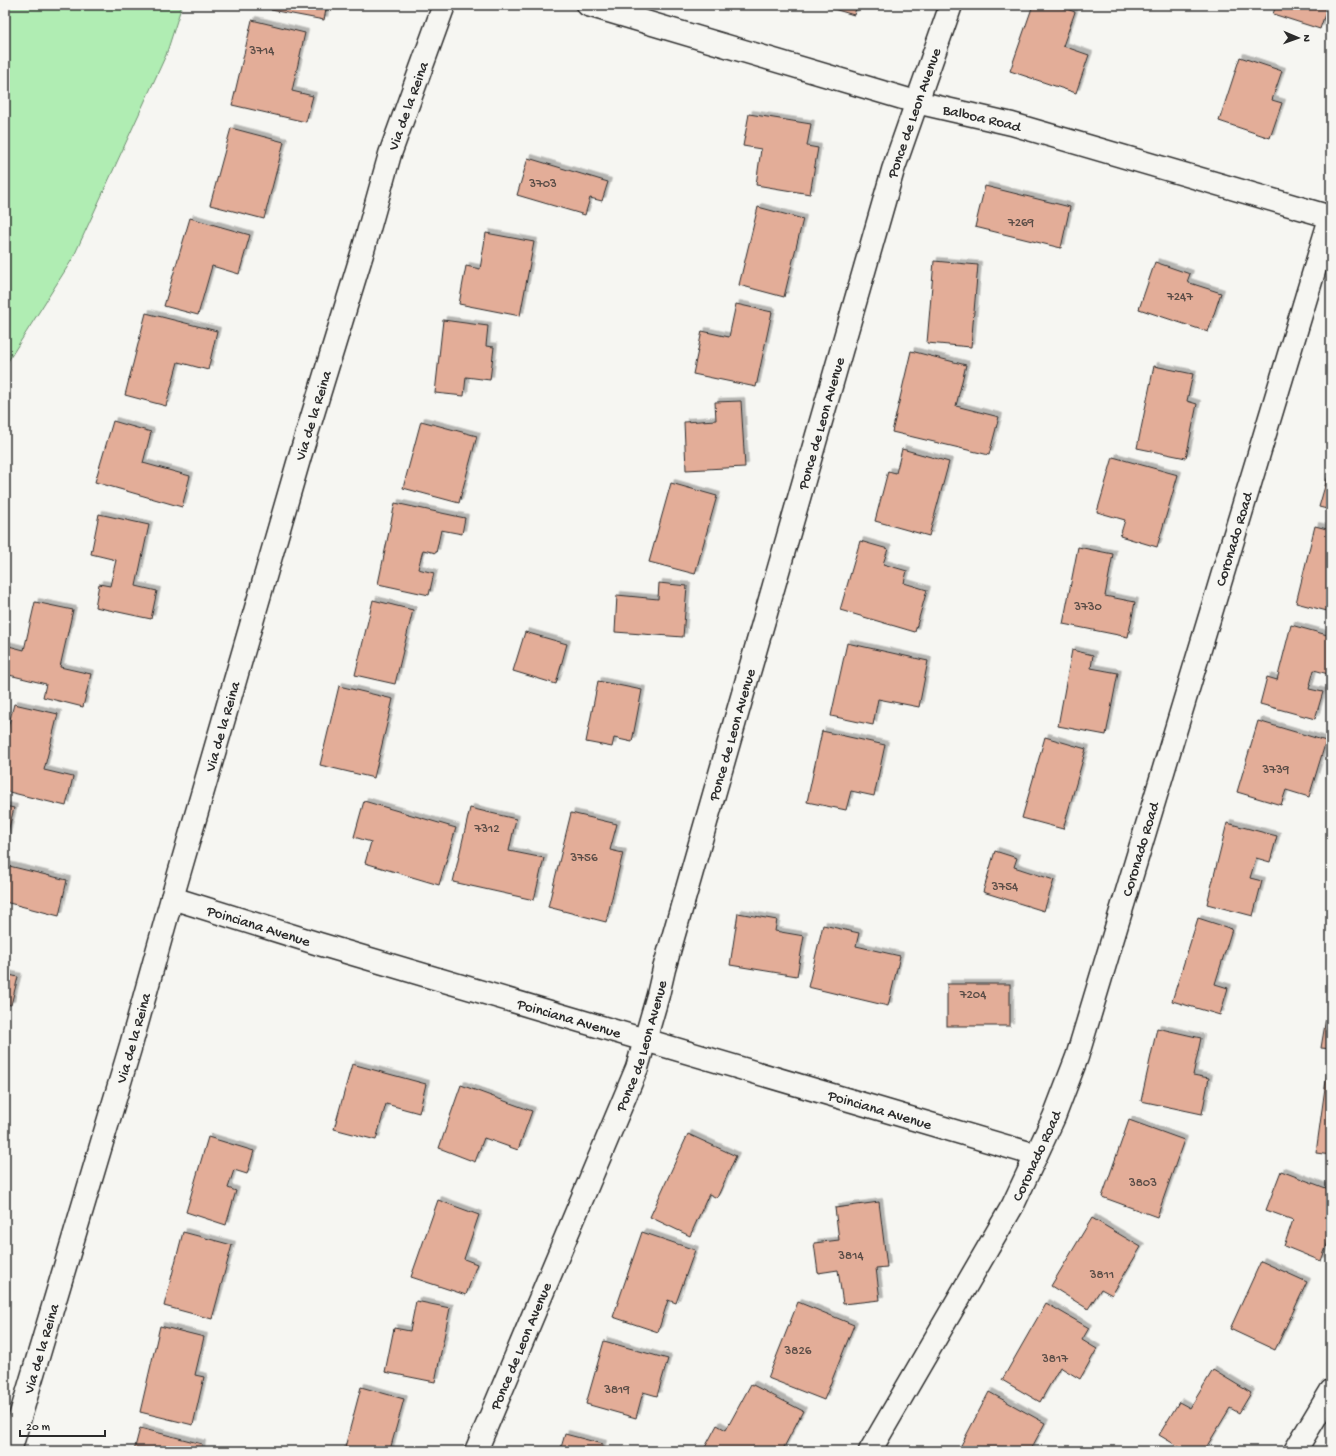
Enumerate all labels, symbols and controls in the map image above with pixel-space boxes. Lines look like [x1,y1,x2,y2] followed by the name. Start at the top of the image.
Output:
[1278,18,1318,58] north arrow
[1300,34,1312,42] text: N
[249,44,274,59] house number: 3714
[884,46,946,181] street label: Ponce de Leon Avenue
[385,59,434,154] street label: Via de la Reina
[940,101,1024,138] street label: Balboa Road
[528,177,557,192] house number: 3703
[1007,216,1035,231] house number: 7269
[1166,290,1194,305] house number: 7247
[795,355,850,493] street label: Ponce de Leon Avenue
[292,368,337,464] street label: Via de la Reina
[1213,489,1258,589] street label: Coronado Road
[1073,600,1102,615] house number: 3730
[705,667,761,804] street label: Ponce de Leon Avenue
[202,679,245,775] street label: Via de la Reina
[1262,763,1290,778] house number: 3739
[1119,799,1165,899] street label: Coronado Road
[473,822,500,837] house number: 7312
[570,851,598,866] house number: 3756
[991,880,1018,895] house number: 3754
[203,902,312,952] street label: Poinciana Avenue
[612,979,672,1115] street label: Ponce de Leon Avenue
[959,988,986,1003] house number: 7204
[113,991,156,1087] street label: Via de la Reina
[514,996,623,1043] street label: Poinciana Avenue
[825,1087,934,1135] street label: Poinciana Avenue
[1009,1108,1067,1204] street label: Coronado Road
[1128,1176,1157,1191] house number: 3803
[837,1249,864,1264] house number: 3814
[1089,1268,1114,1283] house number: 3811
[487,1280,557,1414] street label: Ponce de Leon Avenue
[20,1301,65,1397] street label: Via de la Reina
[784,1344,812,1359] house number: 3826
[1041,1352,1069,1367] house number: 3817
[603,1383,630,1398] house number: 3819
[20,1412,105,1438] scale bar
[26,1421,51,1435] text: 20 m

